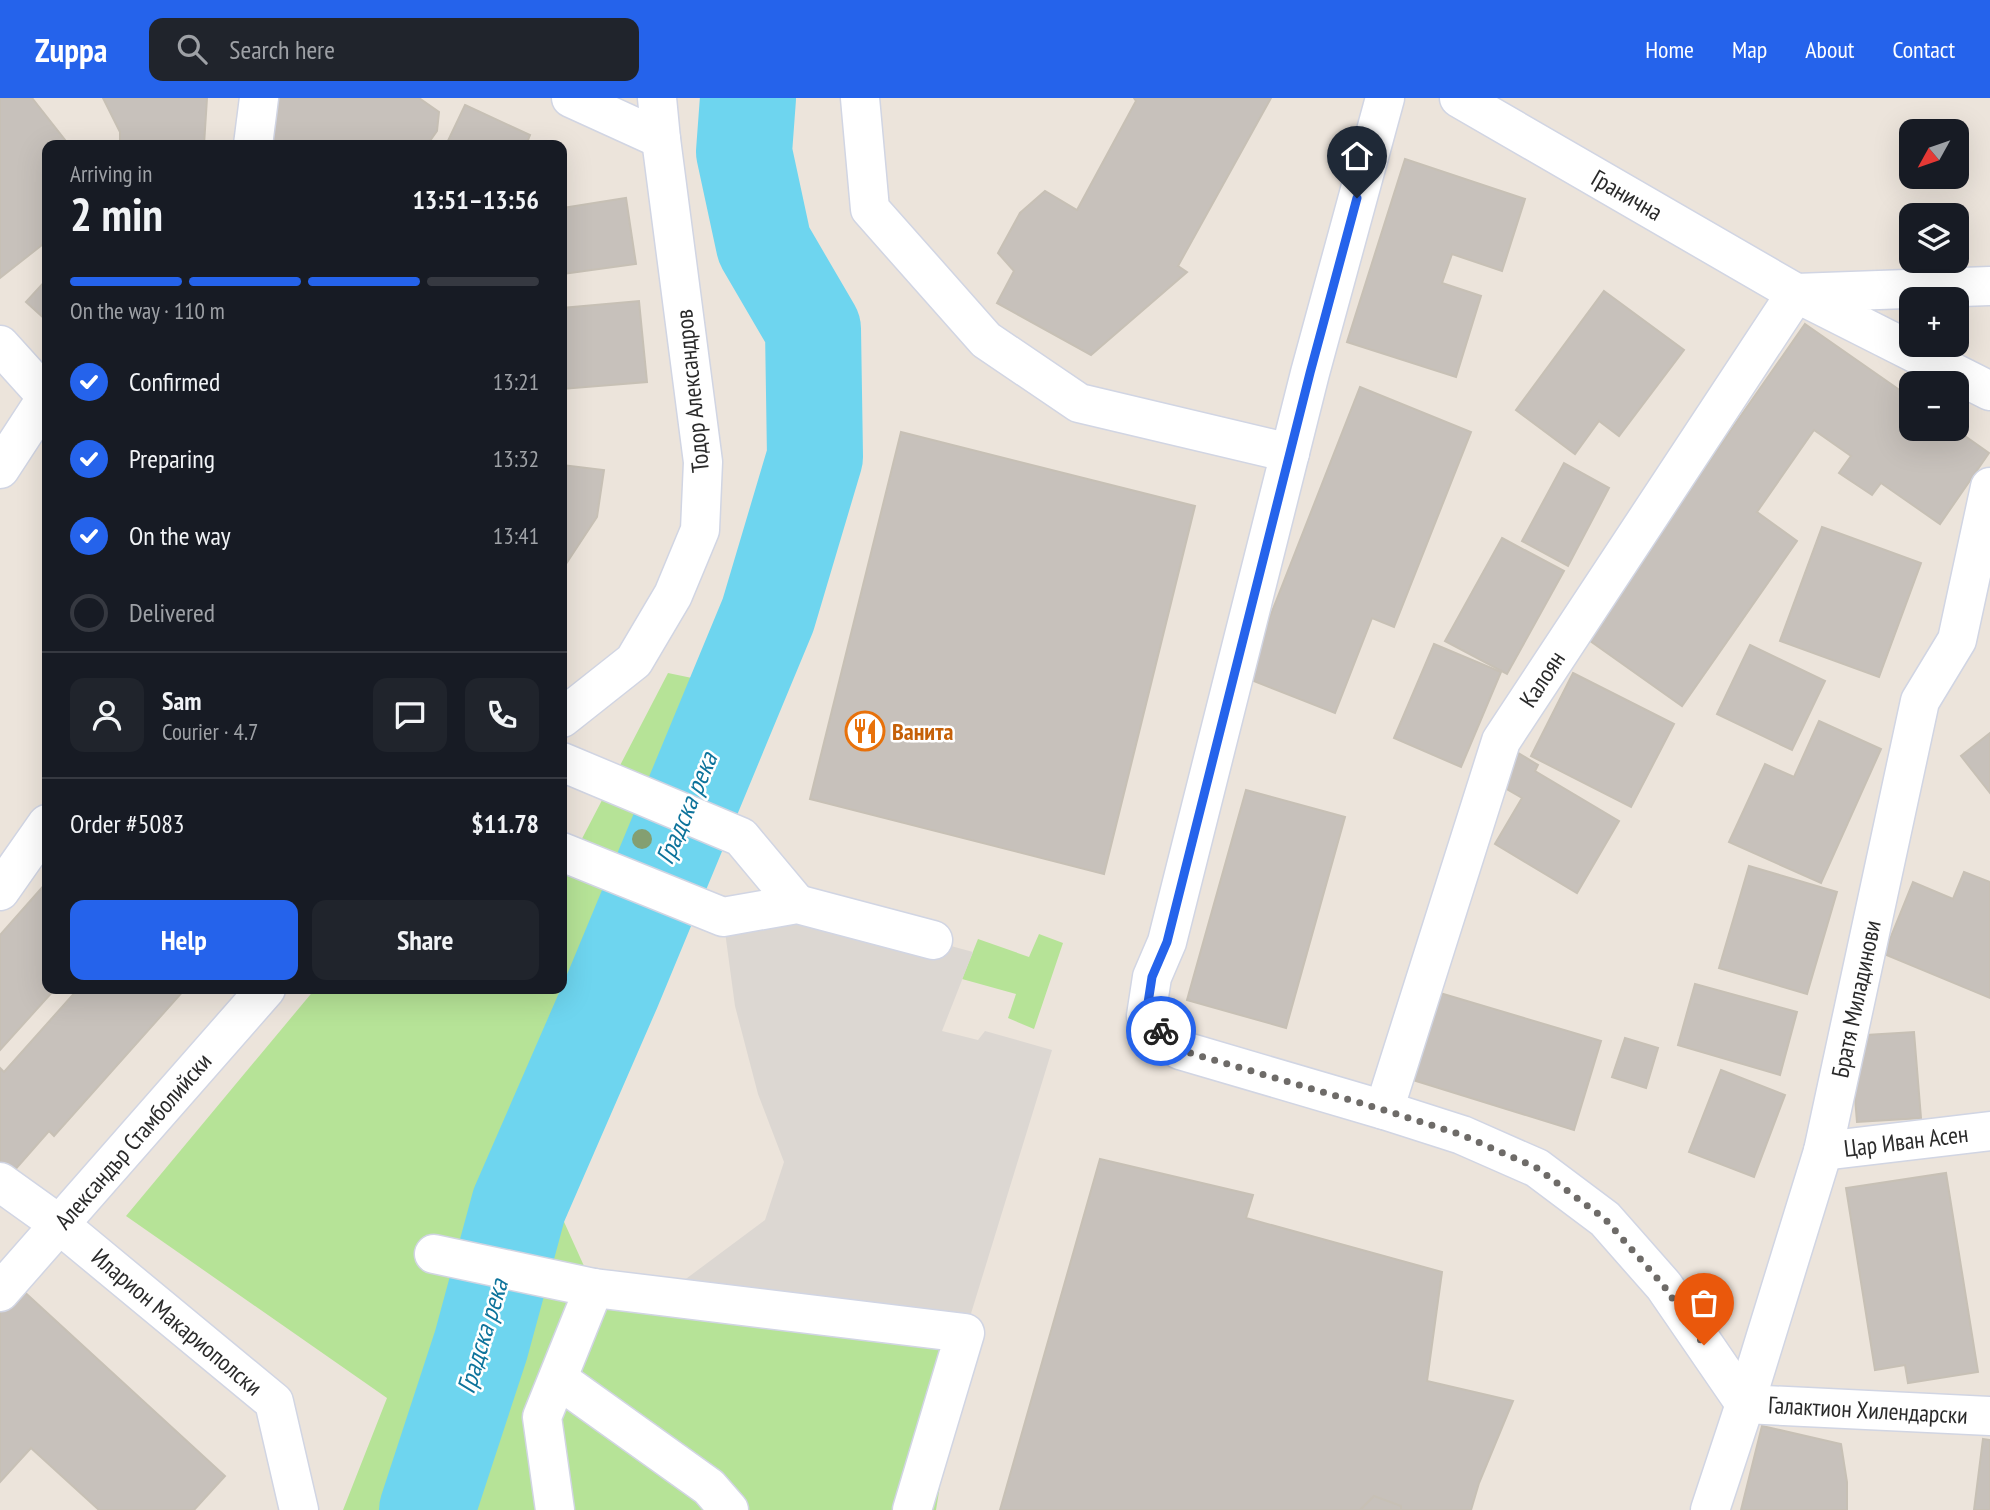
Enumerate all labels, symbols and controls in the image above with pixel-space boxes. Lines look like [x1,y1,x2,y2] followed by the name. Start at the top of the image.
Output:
[149,18,639,81] search box
[35,28,107,71] text: Zuppa
[173,30,211,68] icon: search
[229,33,335,66] text: Search here
[1645,34,1694,65] text: Home
[1732,34,1767,65] text: Map
[1805,34,1854,65] text: About
[1892,34,1955,65] text: Contact
[1899,119,1969,189] north arrow
[1899,119,1969,441] map controls
[1327,126,1387,198] pin
[1338,137,1376,175] icon: home
[70,159,152,188] text: Arriving in
[1586,162,1668,228] street label: Гранична
[412,183,539,216] text: 13:51–13:56
[70,184,163,244] text: 2 min
[1899,203,1969,273] button: layers
[1899,287,1969,357] button: +
[70,296,225,325] text: On the way · 110 m
[668,308,716,474] street label: Тодор Александров
[70,363,108,401] icon: check
[129,365,220,398] text: Confirmed
[493,367,539,396] text: 13:21
[1899,371,1969,441] button: −
[70,440,108,478] icon: check
[129,442,215,475] text: Preparing
[493,444,539,473] text: 13:32
[70,517,108,555] icon: check
[129,519,231,552] text: On the way
[493,521,539,550] text: 13:41
[129,596,215,629] text: Delivered
[1512,645,1572,713] street label: Калоян
[70,678,144,752] button: person
[373,678,447,752] button: chat
[465,678,539,752] button: phone
[162,684,201,717] text: Sam
[844,710,886,752] restaurant icon: Ванита
[892,716,953,747] place label: Ванита
[162,717,258,746] text: Courier · 4.7
[648,746,725,869] water label: Градска река
[70,807,185,840] text: Order #5083
[471,807,539,840] text: $11.78
[70,900,298,980] button: Help
[312,900,539,980] button: Share
[1824,918,1888,1080] street label: Братя Миладинови
[1126,996,1196,1066] courier
[1142,1012,1180,1050] icon: bike
[48,1046,218,1236] street label: Александър Стамболийски
[1842,1118,1970,1164] street label: Цар Иван Асен
[85,1242,269,1402] street label: Иларион Макариополски
[449,1273,515,1397] water label: Градска река
[1674,1273,1734,1345] pin
[1685,1284,1723,1322] icon: bag
[1767,1389,1969,1431] street label: Галактион Хилендарски

